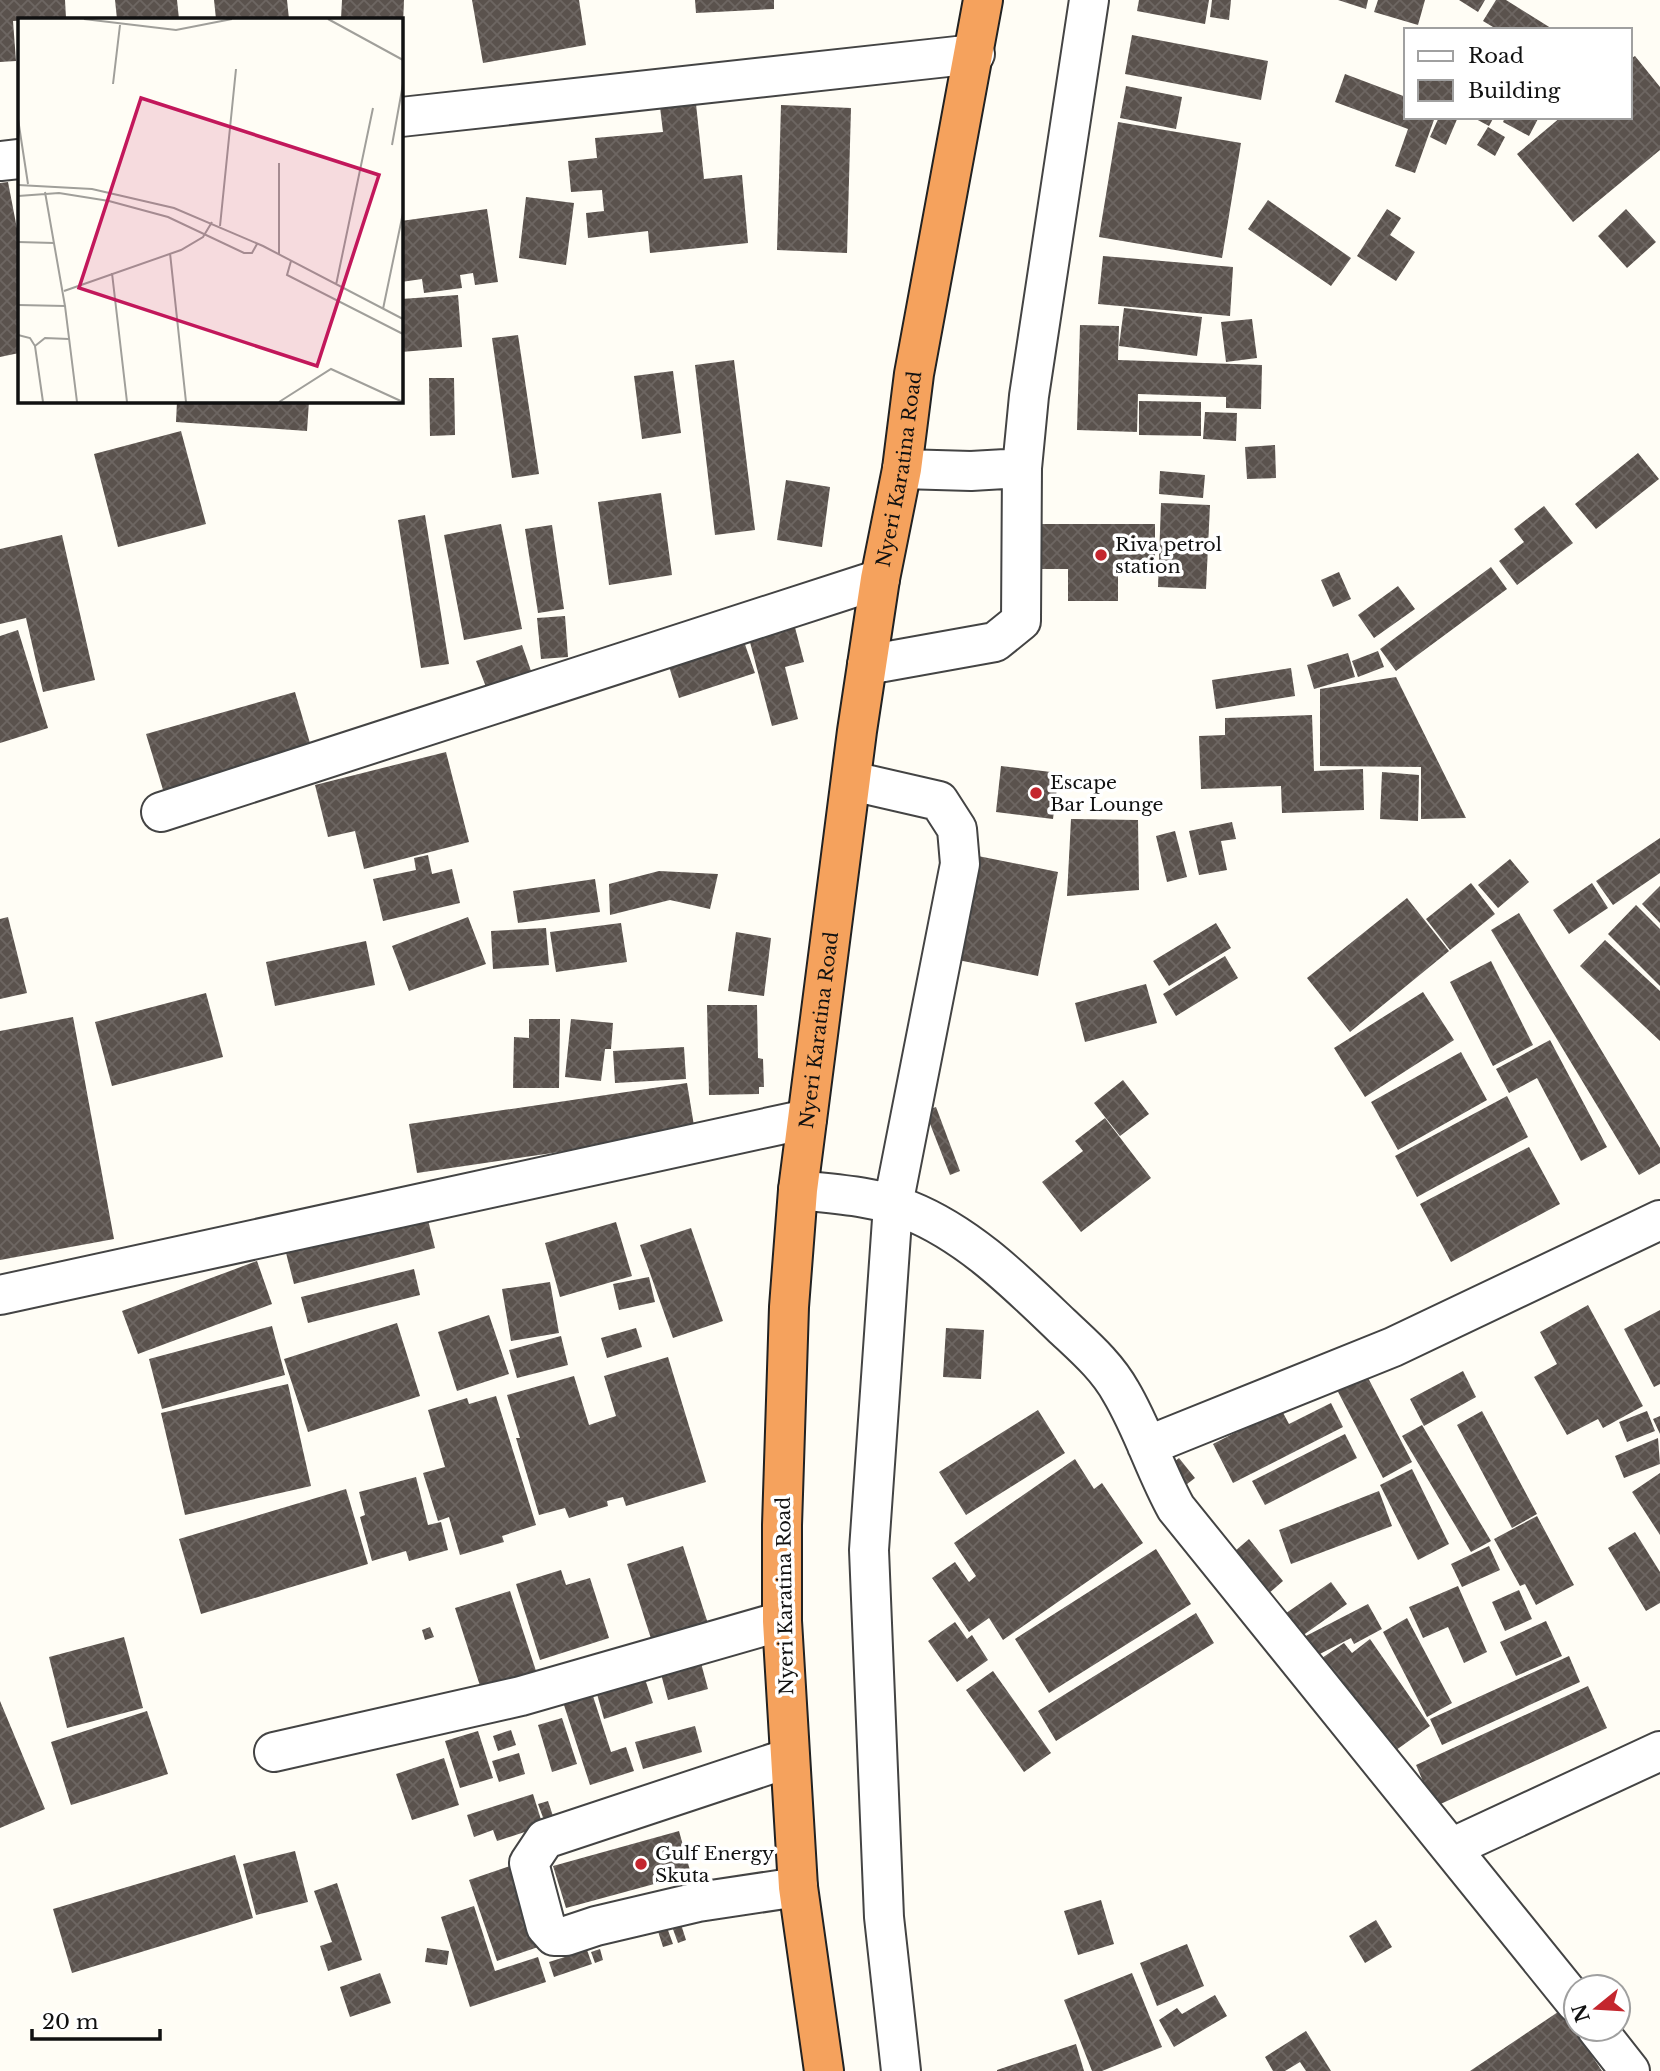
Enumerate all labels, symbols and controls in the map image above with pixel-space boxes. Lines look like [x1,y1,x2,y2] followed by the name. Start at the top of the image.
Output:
[18,18,402,402] inset map
[1404,28,1632,119] legend
[1468,43,1524,69] text: Road
[1468,78,1561,104] text: Building
[871,369,926,569] street label: Nyeri Karatina Road
[1115,533,1222,578] place label: Riva petrol station
[1093,547,1109,563] marker: Riva petrol station
[1050,771,1163,816] place label: Escape Bar Lounge
[1028,785,1044,801] marker: Escape Bar Lounge
[795,930,843,1130] street label: Nyeri Karatina Road
[772,1497,798,1695] street label: Nyeri Karatina Road
[655,1842,774,1887] place label: Gulf Energy Skuta
[633,1856,649,1872] marker: Gulf Energy Skuta
[1562,1973,1632,2043] north arrow
[32,1997,159,2041] scale bar
[1568,2001,1595,2025] text: N
[42,2009,99,2035] text: 20 m

